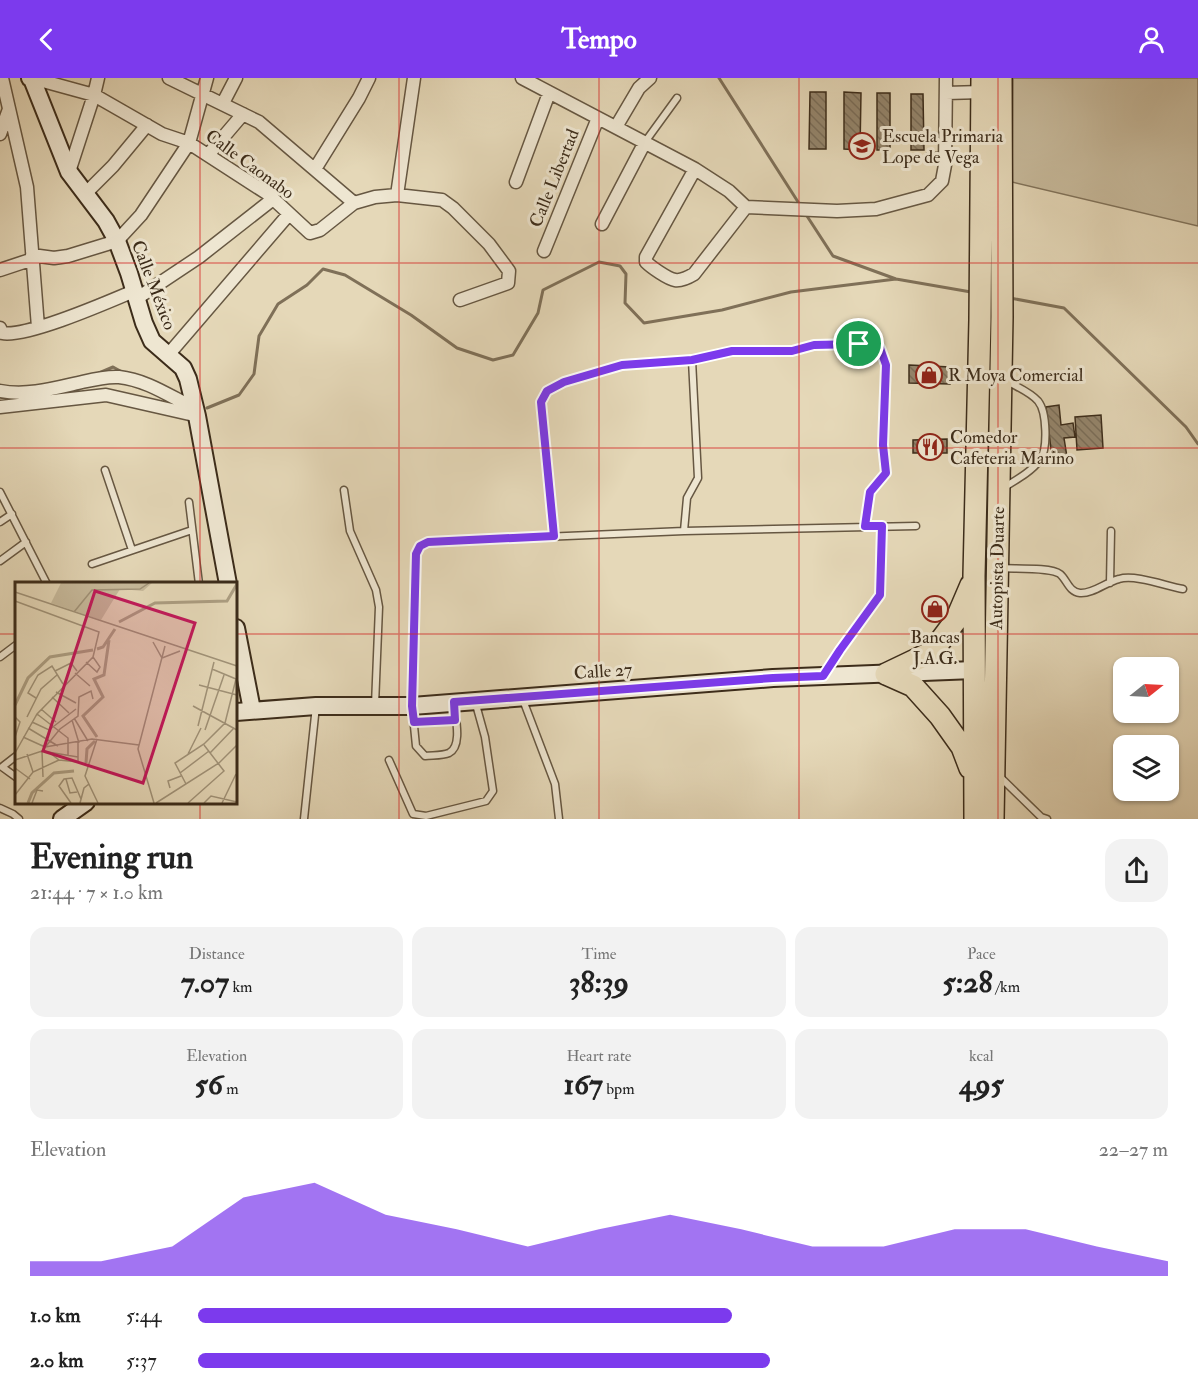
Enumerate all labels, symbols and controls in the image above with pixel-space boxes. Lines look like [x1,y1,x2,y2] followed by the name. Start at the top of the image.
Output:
[30,23,63,56] icon: back
[561,23,637,56] text: Tempo
[1135,23,1168,56] icon: person
[201,124,299,205] street label: Calle Caonabo
[882,125,1004,169] place label: Escuela Primaria Lope de Vega
[524,126,585,231] street label: Calle Libertad
[847,131,877,161] school or university icon: Escuela Primaria Lope de Vega
[126,237,181,334] street label: Calle México
[833,318,884,369] pin
[842,327,875,360] icon: arrive
[914,360,944,390] shop icon: R Moya Comercial
[948,364,1084,387] place label: R Moya Comercial
[950,426,1074,470] place label: Comedor Cafeteria Marino
[915,432,945,462] restaurant icon: Comedor Cafeteria Marino
[985,506,1010,631] street label: Autopista Duarte
[15,582,237,804] inset map
[920,594,950,624] shop icon: Bancas J.A.G.
[910,626,960,670] place label: Bancas J.A.G.
[1113,657,1179,723] north arrow
[1113,657,1179,801] map controls
[573,658,633,685] street label: Calle 27
[1113,735,1179,801] button: layers
[30,837,193,878] text: Evening run
[1105,839,1168,902] button: share
[30,880,163,905] text: 21:44 · 7 × 1.0 km
[189,944,245,964] text: Distance
[582,944,616,964] text: Time
[967,944,996,964] text: Pace
[181,964,229,1001] text: 7.07
[569,964,629,1001] text: 38:39
[943,964,993,1001] text: 5:28
[229,977,252,997] text: km
[993,977,1020,997] text: /km
[186,1046,247,1066] text: Elevation
[566,1046,632,1066] text: Heart rate
[969,1046,994,1066] text: kcal
[195,1066,223,1103] text: 56
[563,1066,603,1103] text: 167
[959,1066,1004,1103] text: 495
[223,1079,239,1099] text: m
[603,1079,635,1099] text: bpm
[30,1137,106,1162] text: Elevation
[1099,1137,1168,1162] text: 22–27 m
[30,1303,81,1328] text: 1.0 km
[126,1303,161,1328] text: 5:44
[30,1348,84,1373] text: 2.0 km
[126,1348,157,1373] text: 5:37

